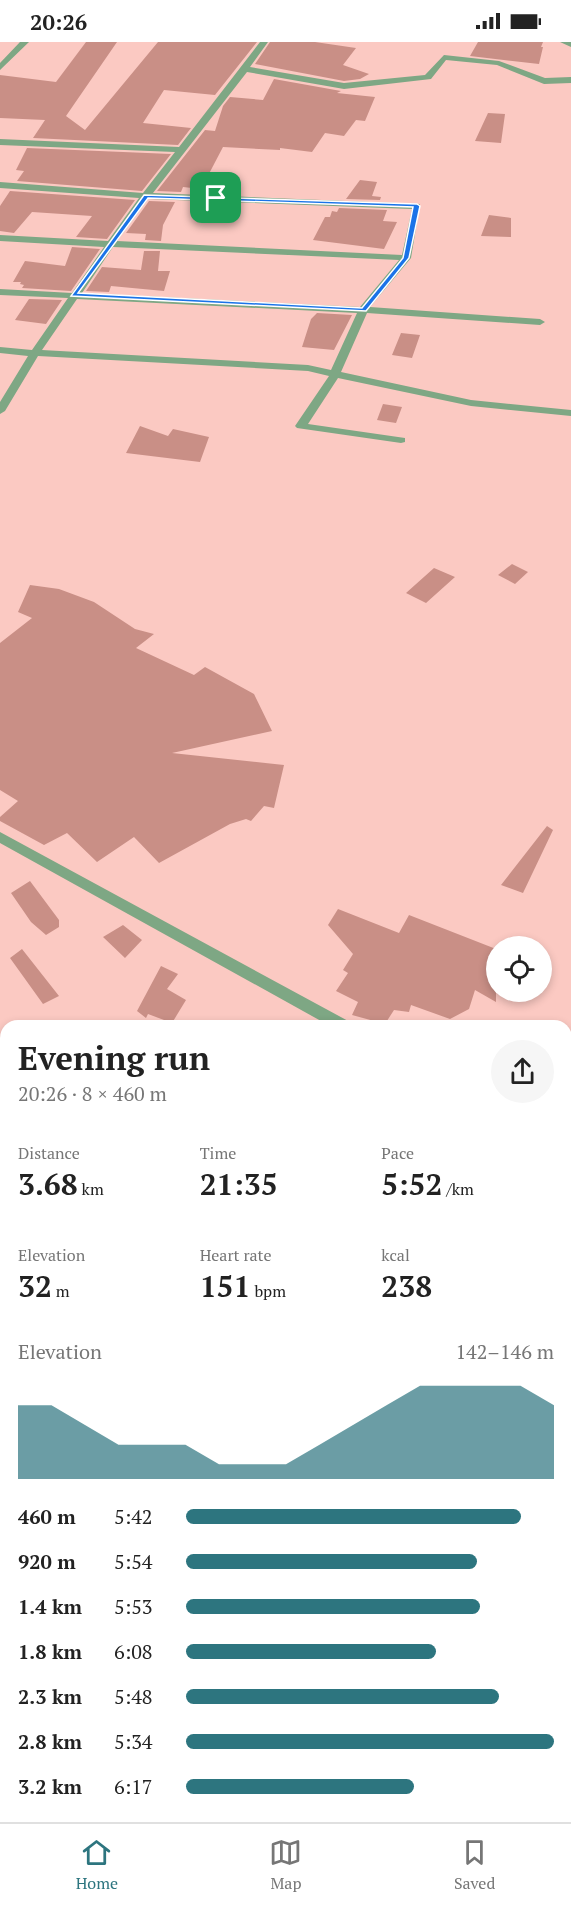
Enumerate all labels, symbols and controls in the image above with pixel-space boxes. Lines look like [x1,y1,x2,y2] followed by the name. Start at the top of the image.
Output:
[30,7,87,36] text: 20:26
[190,172,241,223] pin
[199,181,232,214] icon: arrive
[486,936,552,1002] map controls
[486,936,552,1002] button: locate
[18,1036,210,1079] text: Evening run
[491,1040,554,1103] button: share
[18,1080,167,1107] text: 20:26 · 8 × 460 m
[18,1142,80,1164] text: Distance
[200,1142,236,1164] text: Time
[381,1142,414,1164] text: Pace
[18,1164,78,1204] text: 3.68
[200,1164,278,1204] text: 21:35
[381,1164,442,1204] text: 5:52
[78,1178,104,1200] text: km
[442,1178,474,1200] text: /km
[18,1244,85,1266] text: Elevation
[200,1244,272,1266] text: Heart rate
[381,1244,410,1266] text: kcal
[18,1266,52,1306] text: 32
[200,1266,251,1306] text: 151
[381,1266,432,1306] text: 238
[52,1280,70,1302] text: m
[251,1280,286,1302] text: bpm
[18,1338,102,1365] text: Elevation
[455,1338,554,1365] text: 142–146 m
[18,1503,76,1530] text: 460 m
[114,1503,153,1530] text: 5:42
[18,1548,76,1575] text: 920 m
[114,1548,153,1575] text: 5:54
[18,1593,82,1620] text: 1.4 km
[114,1593,153,1620] text: 5:53
[18,1638,82,1665] text: 1.8 km
[114,1638,153,1665] text: 6:08
[18,1683,82,1710] text: 2.3 km
[114,1683,153,1710] text: 5:48
[18,1728,82,1755] text: 2.8 km
[114,1728,153,1755] text: 5:34
[18,1773,82,1800] text: 3.2 km
[114,1773,153,1800] text: 6:17
[76,1836,118,1894] tab: Home
[269,1836,302,1894] tab: Map
[454,1836,495,1894] tab: Saved

